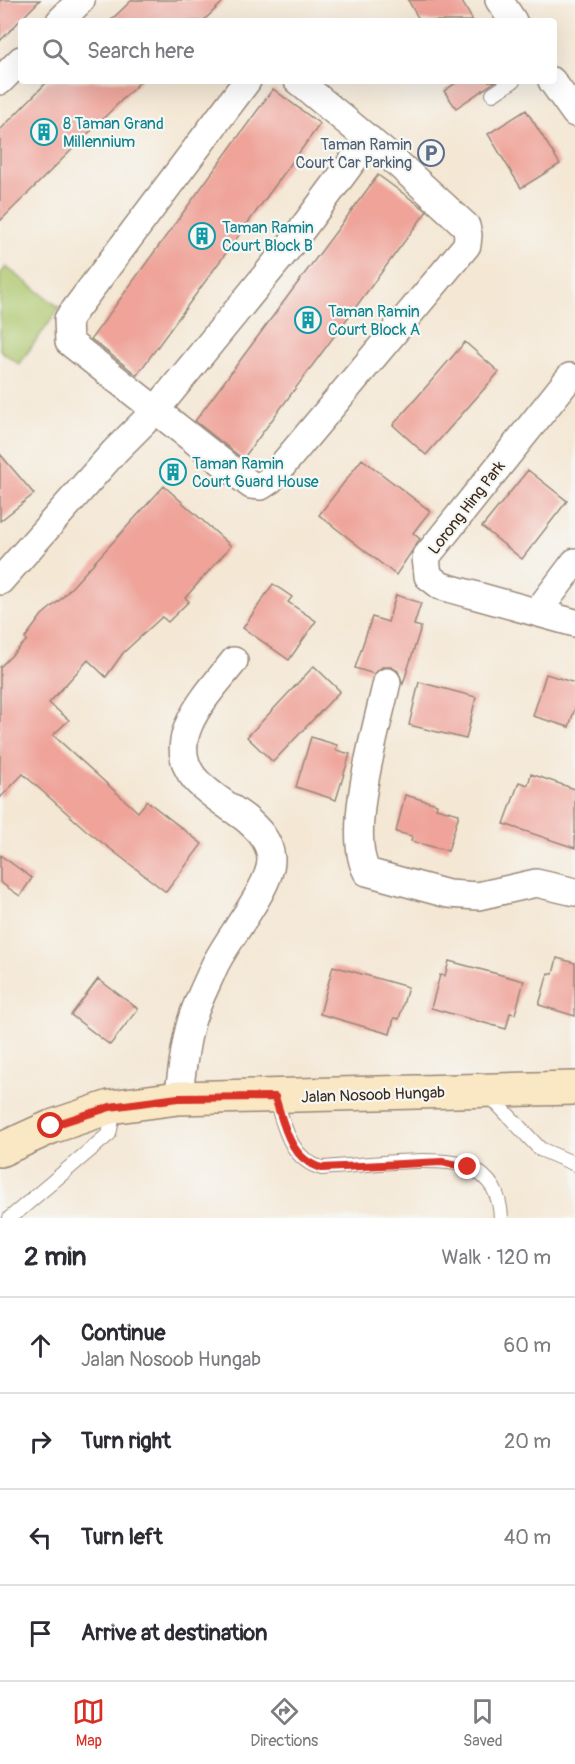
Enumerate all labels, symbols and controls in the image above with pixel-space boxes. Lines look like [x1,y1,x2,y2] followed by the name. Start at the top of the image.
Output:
[18,18,557,84] search box
[39,35,72,68] icon: search
[87,37,194,65] text: Search here
[63,114,164,152] place label: 8 Taman Grand Millennium
[29,117,59,147] building icon: 8 Taman Grand Millennium
[296,135,412,173] place label: Taman Ramin Court Car Parking
[416,138,446,168] parking icon: Taman Ramin Court Car Parking
[222,218,314,256] place label: Taman Ramin Court Block B
[187,221,217,251] building icon: Taman Ramin Court Block B
[328,302,420,340] place label: Taman Ramin Court Block A
[293,305,323,335] building icon: Taman Ramin Court Block A
[192,454,319,492] place label: Taman Ramin Court Guard House
[158,457,188,487] building icon: Taman Ramin Court Guard House
[424,457,510,558] street label: Lorong Hing Park
[301,1082,446,1108] street label: Jalan Nosoob Hungab
[37,1112,63,1138] route start
[454,1153,480,1179] route end
[24,1241,86,1273] text: 2 min
[442,1245,551,1270] text: Walk · 120 m
[81,1319,165,1347] text: Continue
[24,1329,57,1362] icon: ahead
[504,1333,551,1358] text: 60 m
[81,1347,261,1372] text: Jalan Nosoob Hungab
[24,1425,57,1458] icon: right
[81,1427,171,1455] text: Turn right
[504,1429,551,1454] text: 20 m
[24,1521,57,1554] icon: left
[81,1523,163,1551] text: Turn left
[504,1525,551,1550] text: 40 m
[24,1617,57,1650] icon: arrive
[81,1619,267,1647] text: Arrive at destination
[72,1695,105,1751] tab: Map
[250,1695,318,1751] tab: Directions
[463,1695,503,1751] tab: Saved

